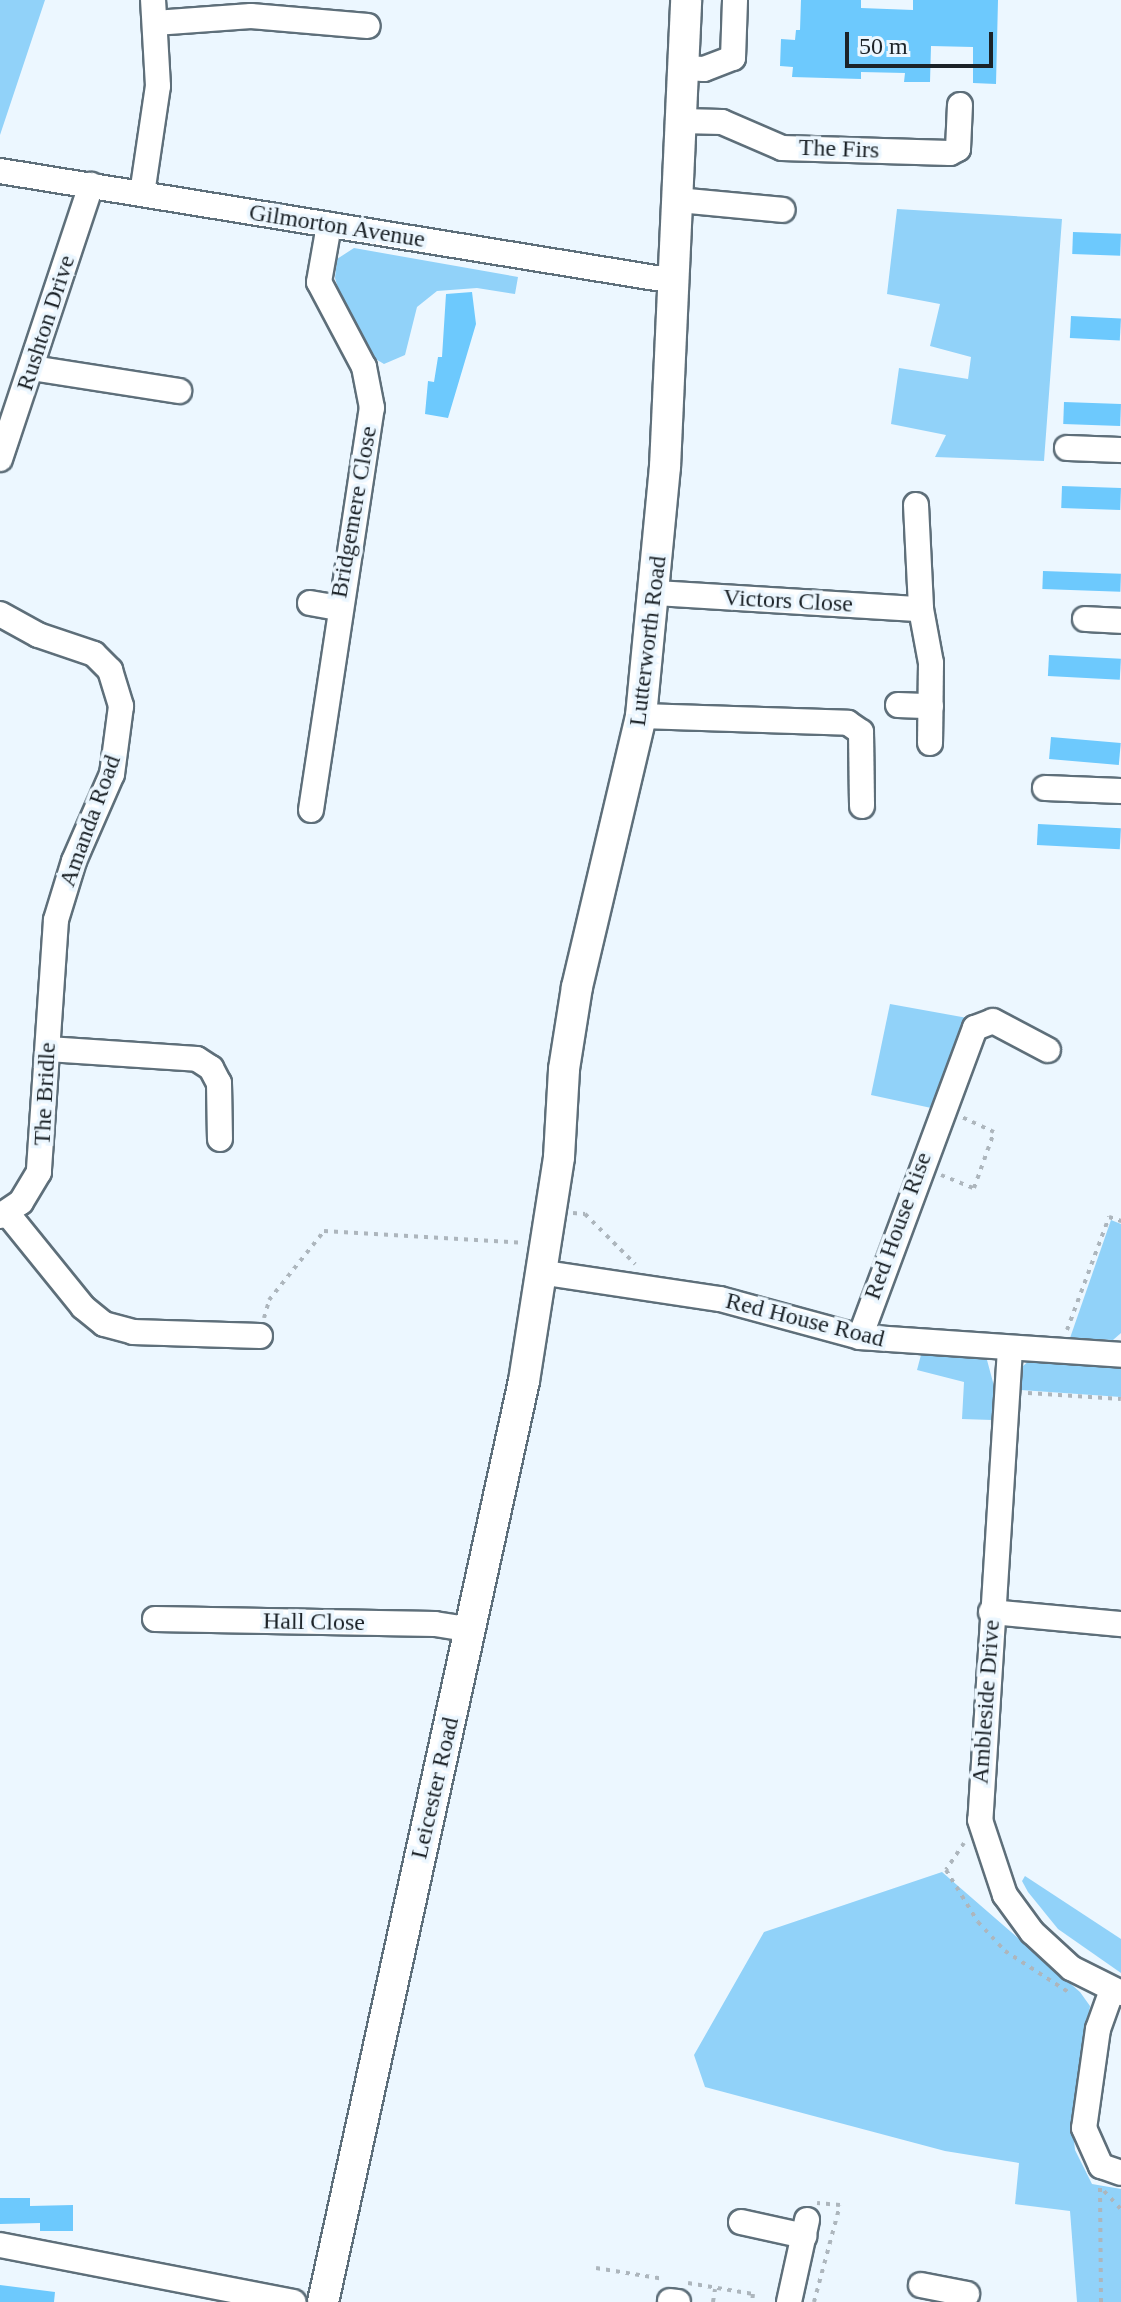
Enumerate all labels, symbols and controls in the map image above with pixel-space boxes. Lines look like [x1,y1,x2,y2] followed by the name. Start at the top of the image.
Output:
[849,16,997,66] scale bar
[859,33,908,59] text: 50 m
[798,133,880,165] street label: The Firs
[246,198,428,254] street label: Gilmorton Avenue
[11,252,81,394] street label: Rushton Drive
[325,424,383,600] street label: Bridgemere Close
[623,554,673,728] street label: Lutterworth Road
[722,583,854,619] street label: Victors Close
[53,751,127,891] street label: Amanda Road
[28,1042,62,1146] street label: The Bridle
[858,1148,938,1304] street label: Red House Rise
[723,1286,887,1354] street label: Red House Road
[263,1607,365,1637] street label: Hall Close
[966,1619,1006,1785] street label: Ambleside Drive
[405,1714,465,1862] street label: Leicester Road

